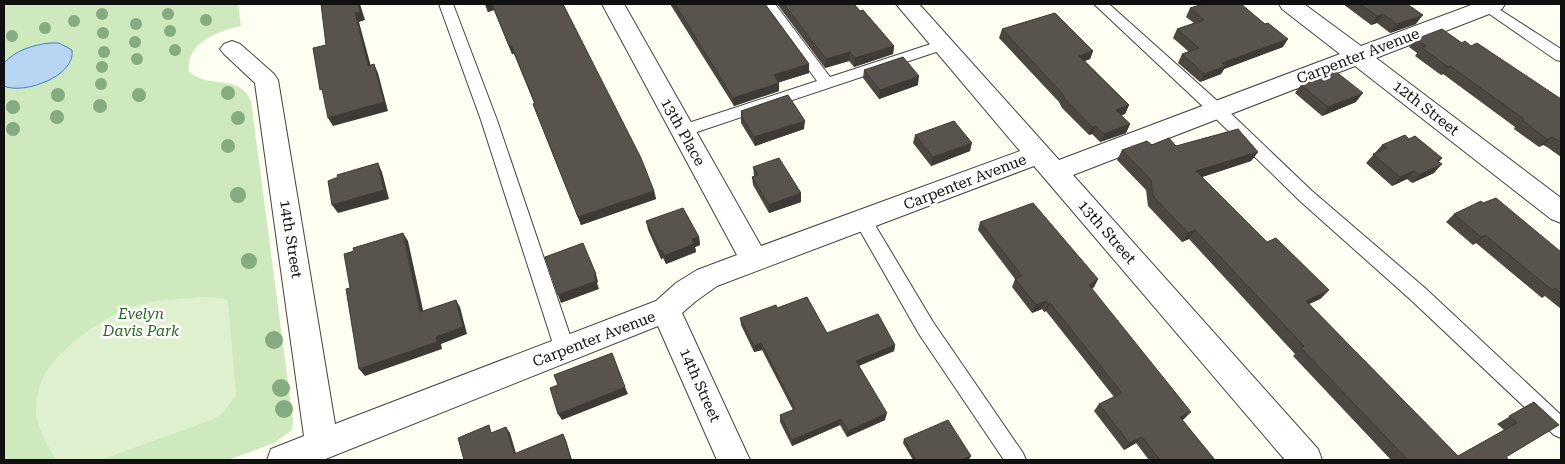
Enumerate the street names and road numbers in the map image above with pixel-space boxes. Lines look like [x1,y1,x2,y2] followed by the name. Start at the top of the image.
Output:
[1294,24,1422,88] street label: Carpenter Avenue
[1389,77,1463,140] street label: 12th Street
[657,95,709,169] street label: 13th Place
[901,150,1029,214] street label: Carpenter Avenue
[1074,196,1140,268] street label: 13th Street
[276,199,306,280] street label: 14th Street
[530,307,658,371] street label: Carpenter Avenue
[676,345,724,425] street label: 14th Street

